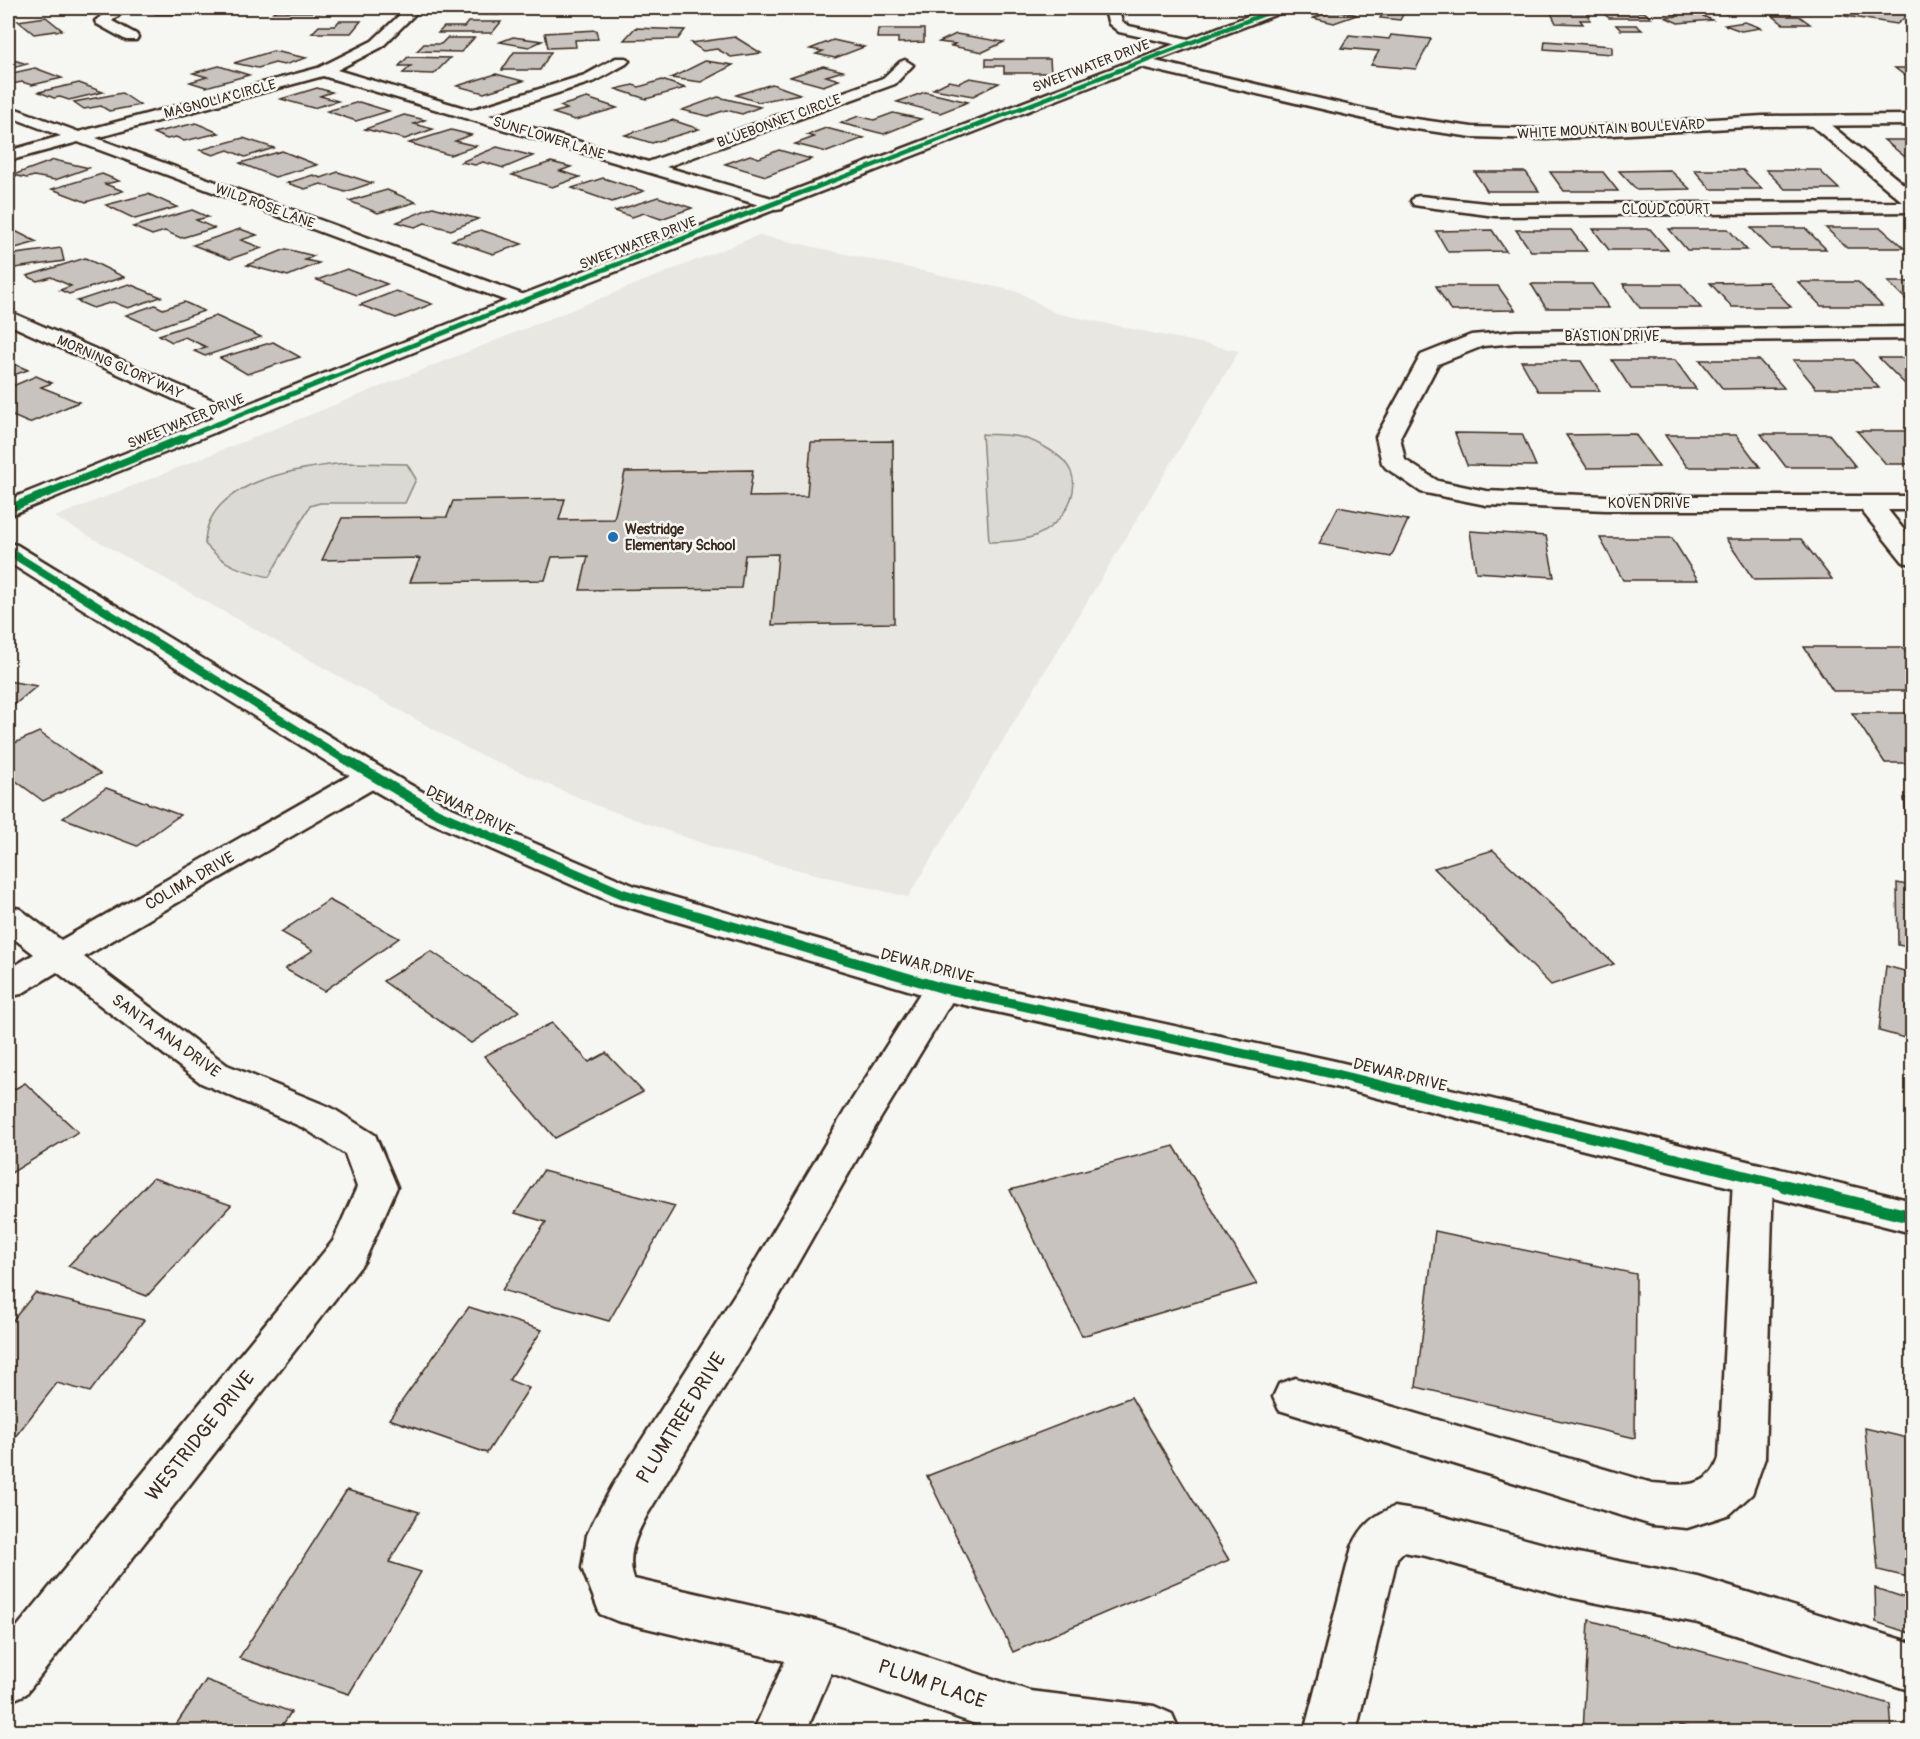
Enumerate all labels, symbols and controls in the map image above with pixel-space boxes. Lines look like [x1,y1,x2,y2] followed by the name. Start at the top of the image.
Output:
[1030,36,1152,96] street label: SWEETWATER DRIVE
[162,76,278,122] street label: MAGNOLIA CIRCLE
[715,91,843,151] street label: BLUEBONNET CIRCLE
[491,113,607,163] street label: SUNFLOWER LANE
[1517,116,1706,142] street label: WHITE MOUNTAIN BOULEVARD
[213,180,317,232] street label: WILD ROSE LANE
[1622,201,1711,218] street label: CLOUD COURT
[577,213,699,273] street label: SWEETWATER DRIVE
[1565,328,1659,345] street label: BASTION DRIVE
[54,332,186,402] street label: MORNING GLORY WAY
[125,390,247,452] street label: SWEETWATER DRIVE
[1608,495,1690,512] street label: KOVEN DRIVE
[625,521,736,554] place label: Westridge Elementary School
[606,530,620,544] marker: Westridge Elementary School
[423,781,517,841] street label: DEWAR DRIVE
[142,847,238,915] street label: COLIMA DRIVE
[878,944,976,988] street label: DEWAR DRIVE
[108,990,224,1082] street label: SANTA ANA DRIVE
[1351,1054,1449,1096] street label: DEWAR DRIVE
[631,1348,731,1488] street label: PLUMTREE DRIVE
[140,1366,260,1506] street label: WESTRIDGE DRIVE
[875,1654,989,1714] street label: PLUM PLACE

